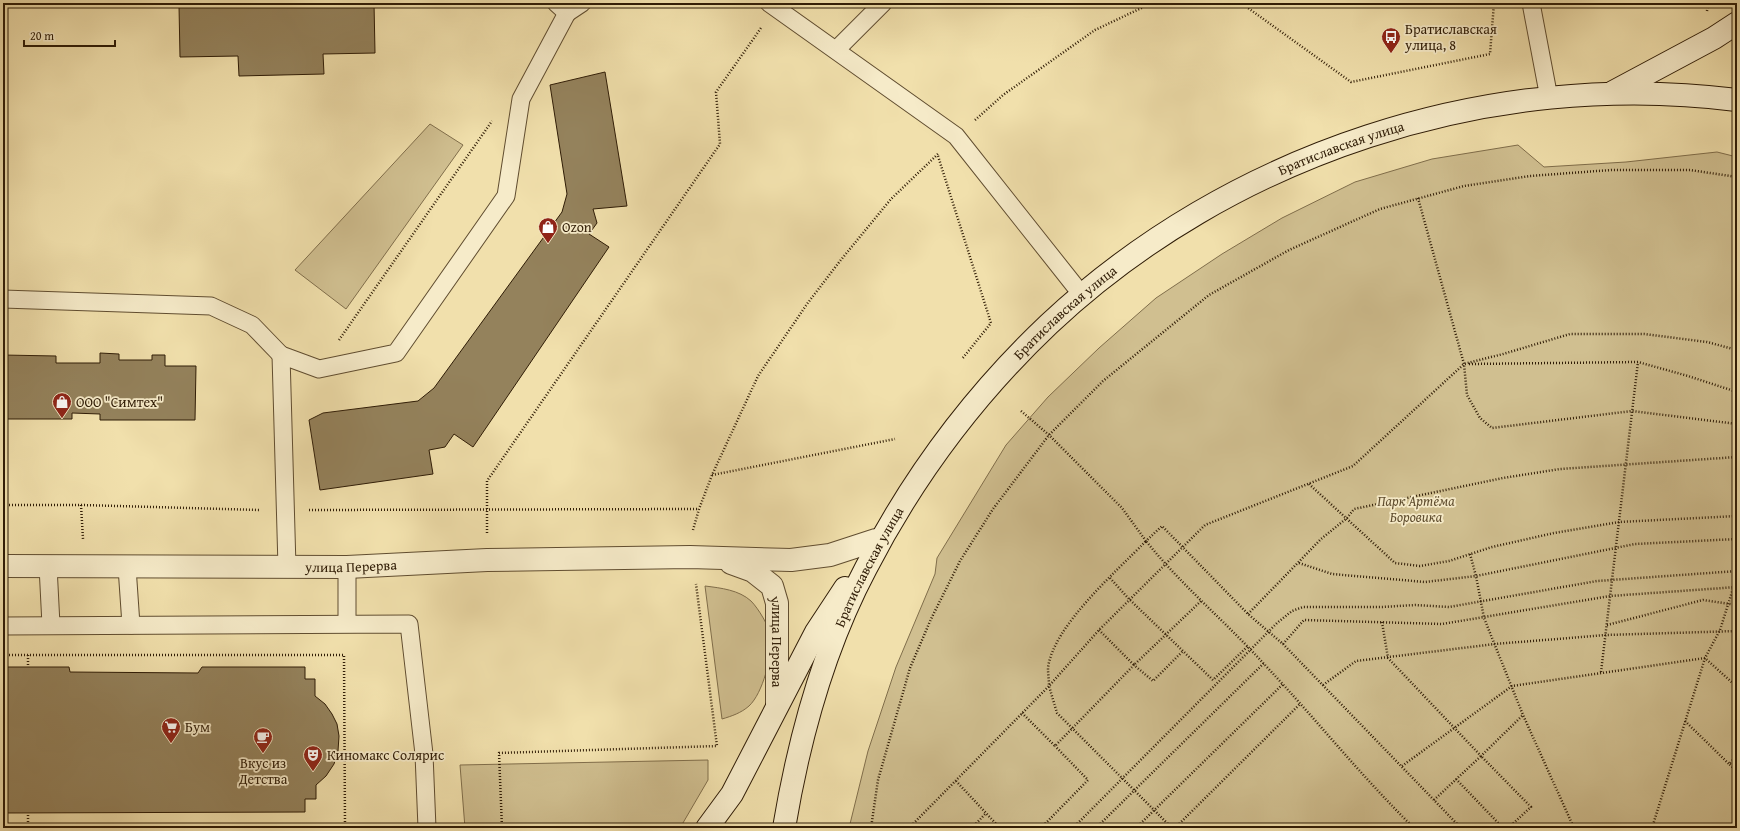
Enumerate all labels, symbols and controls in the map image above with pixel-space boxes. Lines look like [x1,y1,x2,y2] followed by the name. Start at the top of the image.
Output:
[1404,19,1497,55] place label: Братиславская улица, 8
[24,22,115,48] scale bar
[1380,26,1402,54] bus stop icon: Братиславская улица, 8
[30,27,54,44] text: 20 m
[1275,116,1407,180] street label: Братиславская улица
[537,216,559,244] shop icon: Ozon
[562,217,592,237] place label: Ozon
[1009,260,1121,364] street label: Братиславская улица
[51,391,73,419] shop icon: ООО "Симтех"
[76,392,163,412] place label: ООО "Симтех"
[1377,491,1455,527] park label: Парк Артёма Боровика
[830,503,908,630] street label: Братиславская улица
[304,555,398,577] street label: улица Перерва
[765,592,787,688] street label: улица Перерва
[160,716,182,744] supermarket icon: Бум
[185,717,210,737] place label: Бум
[252,726,274,754] cafe icon: Вкус из Детства
[302,744,324,772] theatre icon: Киномакс Солярис
[327,745,444,765] place label: Киномакс Солярис
[238,753,288,789] place label: Вкус из Детства

